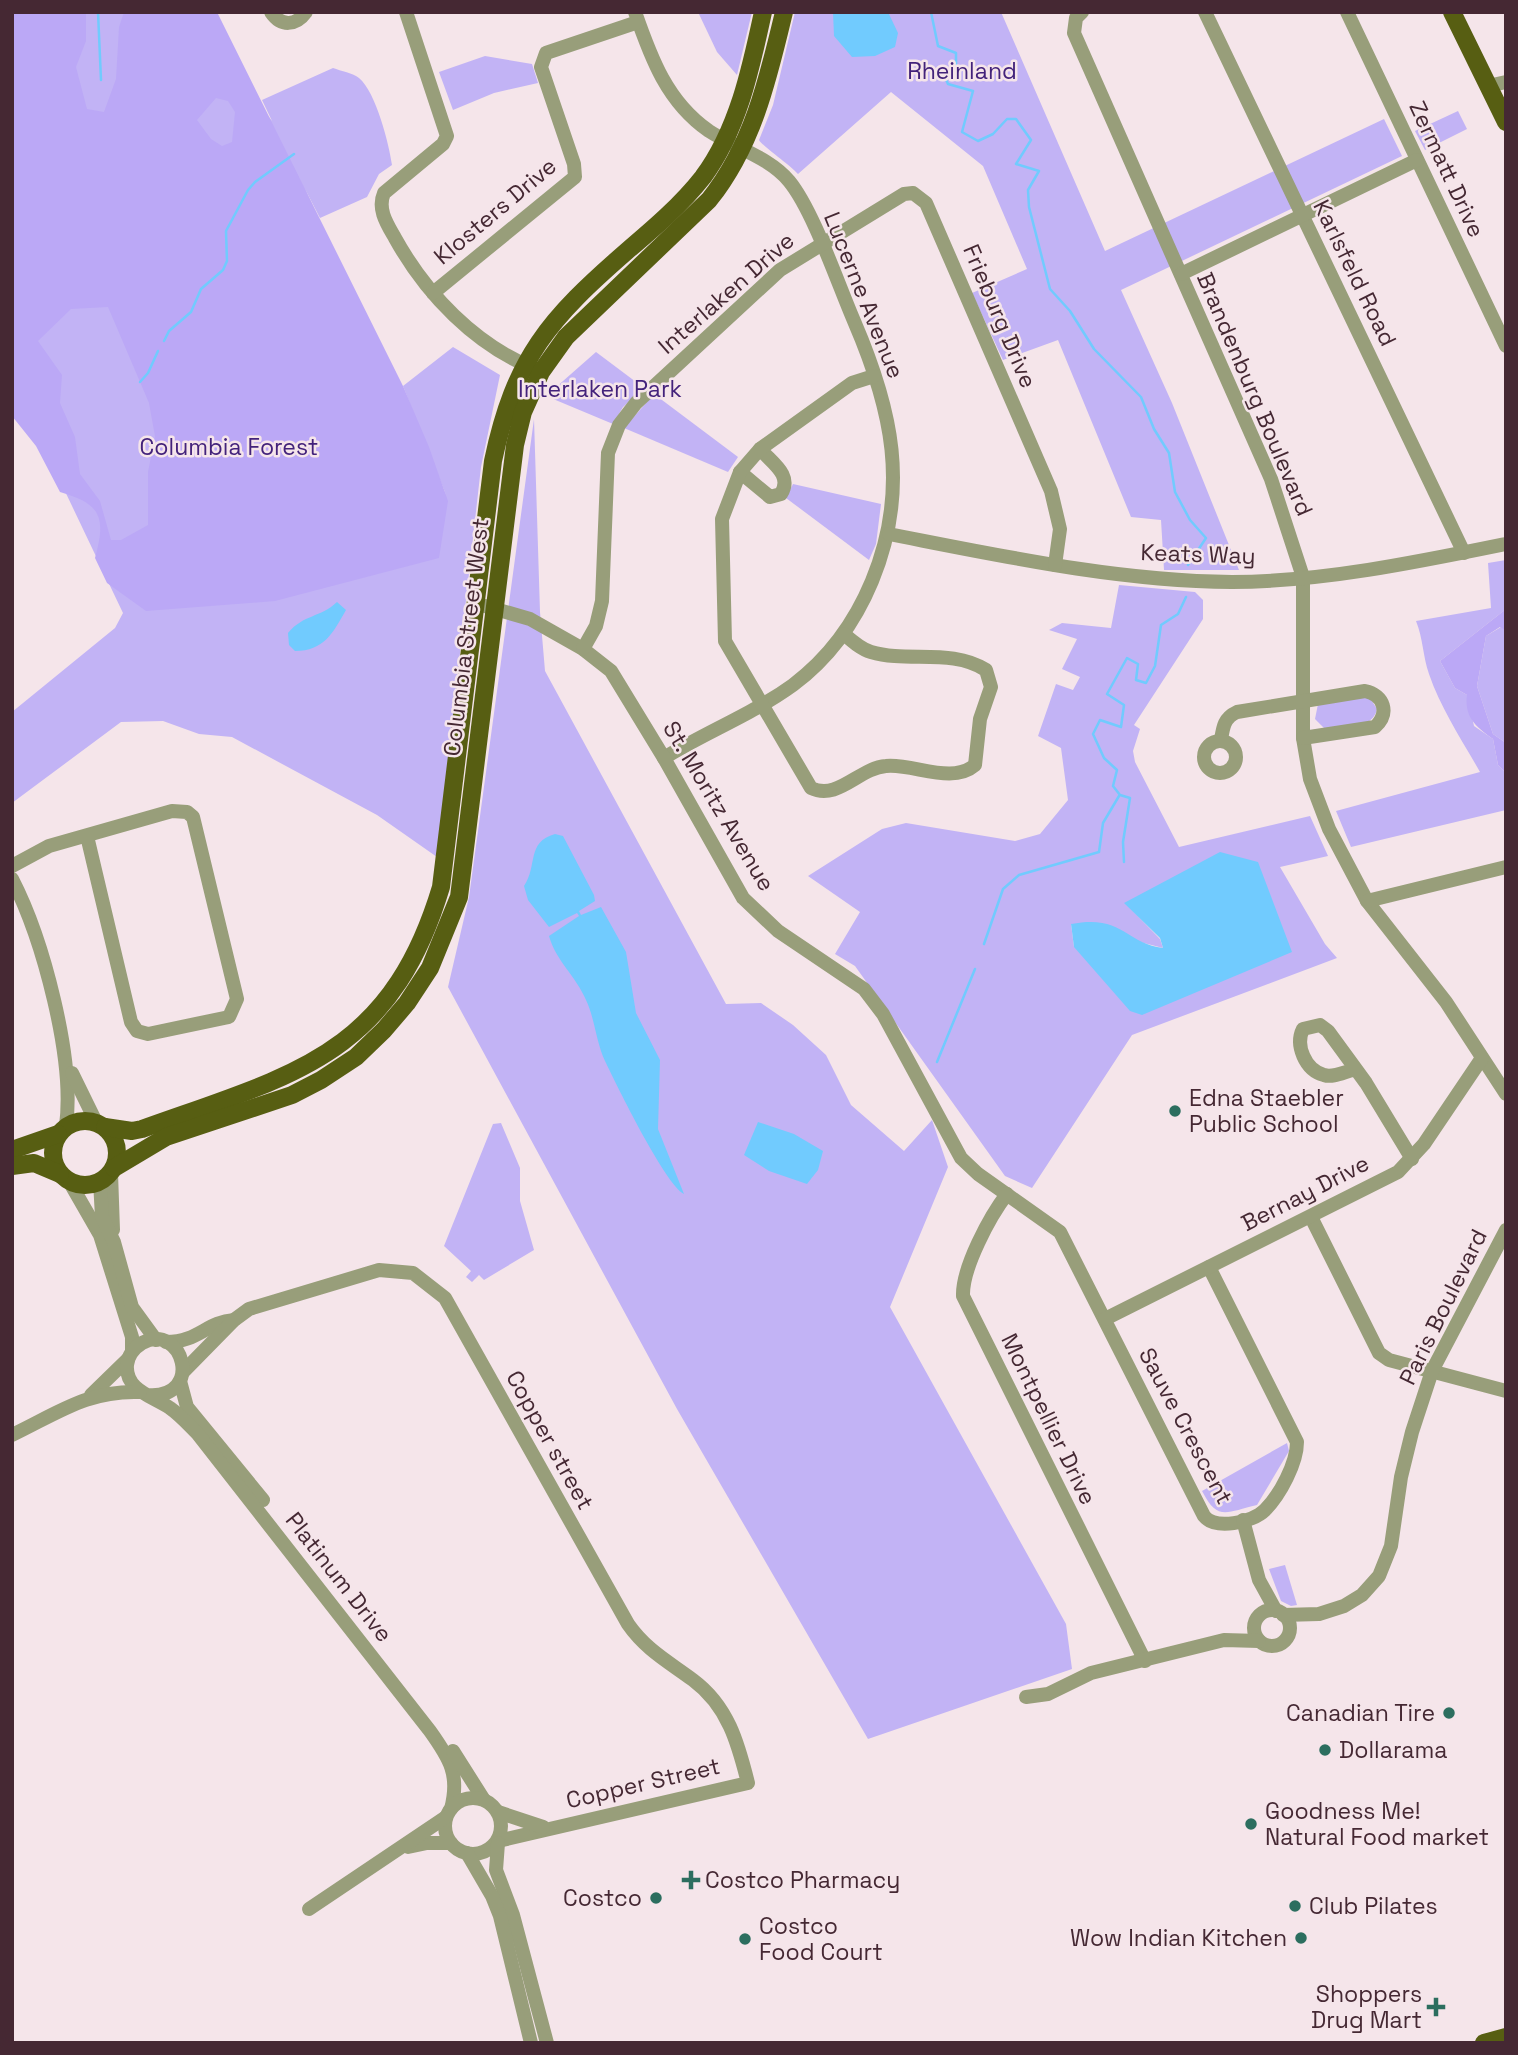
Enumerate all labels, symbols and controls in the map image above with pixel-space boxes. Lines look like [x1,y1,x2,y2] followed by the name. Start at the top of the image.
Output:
[907,56,1017,86] park label: Rheinland
[1402,96,1492,242] street label: Zermatt Drive
[427,151,563,271] street label: Klosters Drive
[1307,195,1403,351] street label: Karlsfeld Road
[817,207,911,383] street label: Lucerne Avenue
[652,226,800,360] street label: Interlaken Drive
[956,240,1044,392] street label: Frieburg Drive
[1190,268,1320,520] street label: Brandenburg Boulevard
[518,374,682,404] park label: Interlaken Park
[140,432,318,462] park label: Columbia Forest
[436,516,496,758] street label: Columbia Street West
[1140,537,1256,571] street label: Keats Way
[656,715,782,897] street label: St. Moritz Avenue
[1189,1083,1344,1139] place label: Edna Staebler Public School
[1167,1103,1183,1119] marker: Edna Staebler Public School
[1236,1148,1374,1238] street label: Bernay Drive
[1392,1224,1494,1390] street label: Paris Boulevard
[995,1328,1103,1510] street label: Montpellier Drive
[1132,1343,1240,1509] street label: Sauve Crescent
[499,1365,601,1515] street label: Copper street
[279,1506,399,1648] street label: Platinum Drive
[1286,1698,1435,1728] place label: Canadian Tire
[1441,1705,1457,1721] marker: Canadian Tire
[1339,1735,1447,1765] place label: Dollarama
[1317,1742,1333,1758] marker: Dollarama
[563,1751,723,1815] street label: Copper Street
[1265,1796,1489,1852] place label: Goodness Me! Natural Food market
[1243,1816,1259,1832] marker: Goodness Me! Natural Food market
[705,1865,900,1895] place label: Costco Pharmacy
[683,1872,699,1888] marker: Costco Pharmacy
[563,1883,642,1913] place label: Costco
[648,1890,664,1906] marker: Costco
[1309,1891,1438,1921] place label: Club Pilates
[1287,1898,1303,1914] marker: Club Pilates
[759,1911,883,1967] place label: Costco Food Court
[1070,1923,1287,1953] place label: Wow Indian Kitchen
[1293,1930,1309,1946] marker: Wow Indian Kitchen
[737,1931,753,1947] marker: Costco Food Court
[1311,1979,1422,2035] place label: Shoppers Drug Mart
[1428,1999,1444,2015] marker: Shoppers Drug Mart

